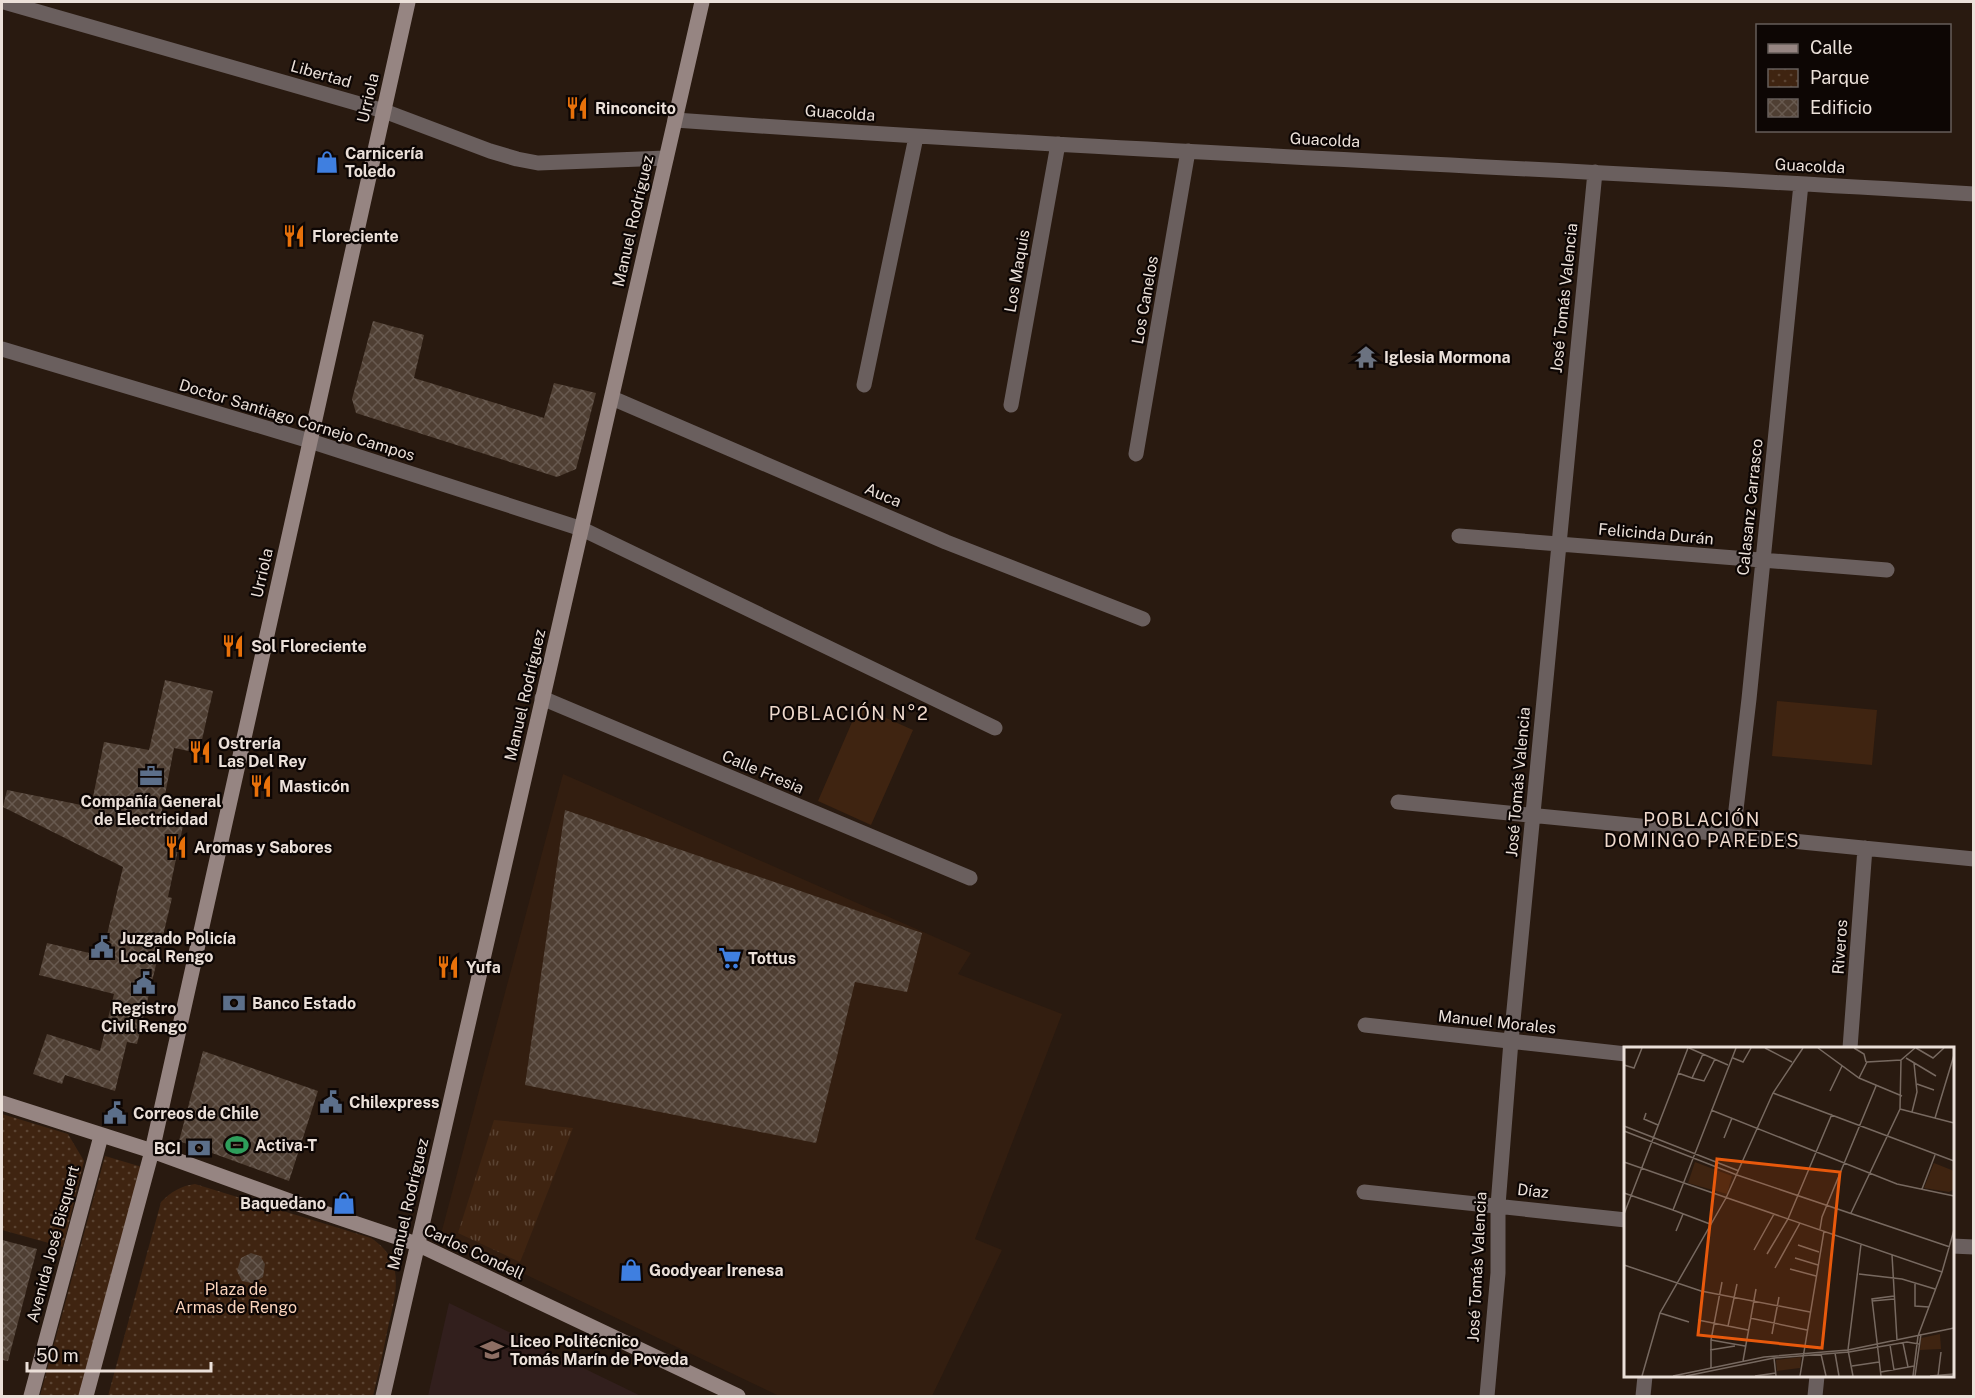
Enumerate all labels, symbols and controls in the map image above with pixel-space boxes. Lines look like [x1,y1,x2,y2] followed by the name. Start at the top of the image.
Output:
[1756,24,1951,132] legend
[1810,37,1853,58] text: Calle
[288,56,354,92] street label: Libertad
[1810,67,1870,88] text: Parque
[353,71,383,125] street label: Urriola
[564,95,590,121] restaurant icon: Rinconcito
[1810,97,1872,118] text: Edificio
[595,99,676,118] place label: Rinconcito
[804,101,876,125] street label: Guacolda
[1289,129,1361,151] street label: Guacolda
[345,144,424,181] place label: Carnicería Toledo
[314,149,340,175] shop icon: Carnicería Toledo
[609,153,657,289] street label: Manuel Rodríguez
[1774,155,1846,177] street label: Guacolda
[1547,222,1581,374] street label: José Tomás Valencia
[281,223,307,249] restaurant icon: Floreciente
[312,227,399,246] place label: Floreciente
[1000,228,1034,314] street label: Los Maquis
[1128,254,1162,346] street label: Los Canelos
[1353,344,1379,370] temple icon: Iglesia Mormona
[1384,348,1511,367] place label: Iglesia Mormona
[177,375,417,465] street label: Doctor Santiago Cornejo Campos
[1733,438,1767,576] street label: Calasanz Carrasco
[862,479,904,511] street label: Auca
[1598,519,1714,549] street label: Felicinda Durán
[247,546,277,600] street label: Urriola
[501,627,549,763] street label: Manuel Rodríguez
[220,633,246,659] restaurant icon: Sol Floreciente
[251,637,367,656] place label: Sol Floreciente
[769,702,929,724] district label: POBLACIÓN N°2
[1502,706,1534,858] street label: José Tomás Valencia
[218,734,307,771] place label: Ostrería Las Del Rey
[187,739,213,765] restaurant icon: Ostrería Las Del Rey
[719,746,807,798] street label: Calle Fresia
[138,763,164,789] office icon: Compañía General de Electricidad
[248,773,274,799] restaurant icon: Masticón
[279,777,349,796] place label: Masticón
[81,792,222,829] place label: Compañía General de Electricidad
[1604,808,1800,851] district label: POBLACIÓN DOMINGO PAREDES
[163,834,189,860] restaurant icon: Aromas y Sabores
[194,838,332,857] place label: Aromas y Sabores
[1829,919,1851,975] street label: Riveros
[120,929,236,966] place label: Juzgado Policía Local Rengo
[89,934,115,960] public building icon: Juzgado Policía Local Rengo
[717,945,743,971] supermarket icon: Tottus
[748,949,796,968] place label: Tottus
[435,954,461,980] restaurant icon: Yufa
[466,958,501,977] place label: Yufa
[131,970,157,996] public building icon: Registro Civil Rengo
[221,990,247,1016] bank icon: Banco Estado
[252,994,356,1013] place label: Banco Estado
[101,999,187,1036] place label: Registro Civil Rengo
[1437,1006,1557,1038] street label: Manuel Morales
[1624,1047,1954,1377] inset map
[318,1089,344,1115] public building icon: Chilexpress
[349,1093,439,1112] place label: Chilexpress
[102,1100,128,1126] public building icon: Correos de Chile
[133,1104,259,1123] place label: Correos de Chile
[224,1132,250,1158] sports icon: Activa-T
[186,1135,212,1161] bank icon: BCI
[255,1136,317,1155] place label: Activa-T
[384,1136,432,1272] street label: Manuel Rodríguez
[154,1139,181,1158] place label: BCI
[23,1163,83,1325] street label: Avenida José Bisquert
[1516,1180,1550,1202] street label: Díaz
[331,1190,357,1216] shop icon: Baquedano
[1464,1191,1490,1343] street label: José Tomás Valencia
[240,1194,326,1213] place label: Baquedano
[421,1220,527,1284] street label: Carlos Condell
[618,1257,644,1283] shop icon: Goodyear Irenesa
[649,1261,783,1280] place label: Goodyear Irenesa
[175,1280,297,1317] park label: Plaza de Armas de Rengo
[510,1332,688,1369] place label: Liceo Politécnico Tomás Marín de Poveda
[27,1335,212,1373] scale bar
[479,1337,505,1363] school or university icon: Liceo Politécnico Tomás Marín de Poveda
[36,1345,79,1366] text: 50 m

